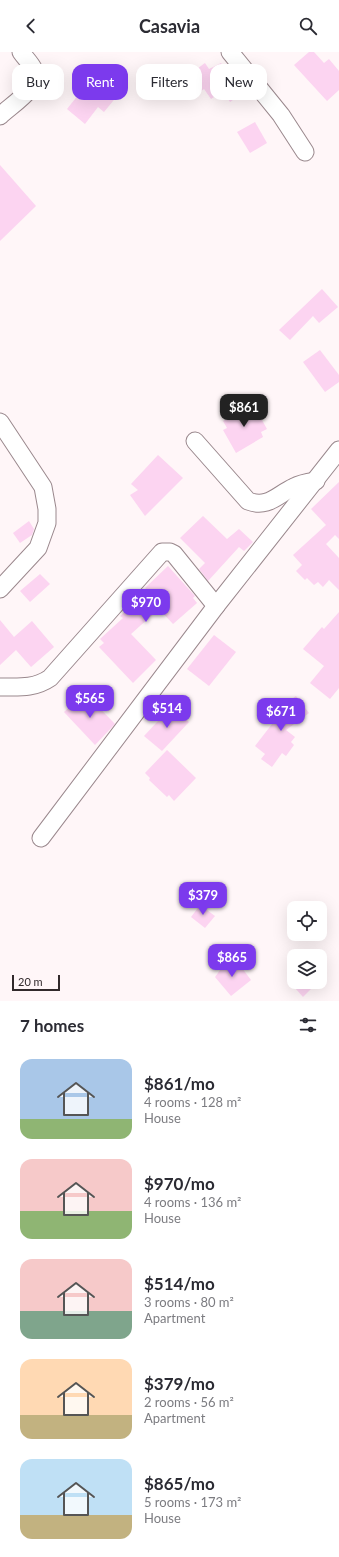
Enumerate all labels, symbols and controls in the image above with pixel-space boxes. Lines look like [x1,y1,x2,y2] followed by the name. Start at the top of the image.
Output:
[20,15,42,37] icon: back
[139,15,200,37] text: Casavia
[297,15,319,37] icon: search
[12,64,64,100] chip: Buy
[72,64,128,100] chip: Rent
[136,64,202,100] chip: Filters
[210,64,267,100] chip: New
[220,394,268,428] pin: $861
[229,399,259,415] text: $861
[122,589,170,623] pin: $970
[131,594,161,610] text: $970
[66,685,114,719] pin: $565
[75,690,105,706] text: $565
[143,695,191,729] pin: $514
[257,698,305,732] pin: $671
[152,700,182,716] text: $514
[266,703,296,719] text: $671
[179,882,227,916] pin: $379
[188,887,218,903] text: $379
[287,901,327,989] map controls
[287,901,327,941] button: locate
[208,944,256,978] pin: $865
[217,949,247,965] text: $865
[287,949,327,989] button: layers
[12,973,60,992] scale bar
[18,975,43,988] text: 20 m
[297,1014,319,1036] icon: filters
[20,1015,84,1036] text: 7 homes
[144,1073,215,1094] text: $861/mo
[52,1075,100,1123] icon: home
[144,1094,241,1110] text: 4 rooms · 128 m²
[144,1110,181,1126] text: House
[144,1173,215,1194] text: $970/mo
[52,1175,100,1223] icon: home
[144,1194,241,1210] text: 4 rooms · 136 m²
[144,1210,181,1226] text: House
[144,1273,215,1294] text: $514/mo
[52,1275,100,1323] icon: home
[144,1294,234,1310] text: 3 rooms · 80 m²
[144,1310,205,1326] text: Apartment
[144,1373,215,1394] text: $379/mo
[52,1375,100,1423] icon: home
[144,1394,234,1410] text: 2 rooms · 56 m²
[144,1410,205,1426] text: Apartment
[144,1473,215,1494] text: $865/mo
[52,1475,100,1523] icon: home
[144,1494,241,1510] text: 5 rooms · 173 m²
[144,1510,181,1526] text: House

